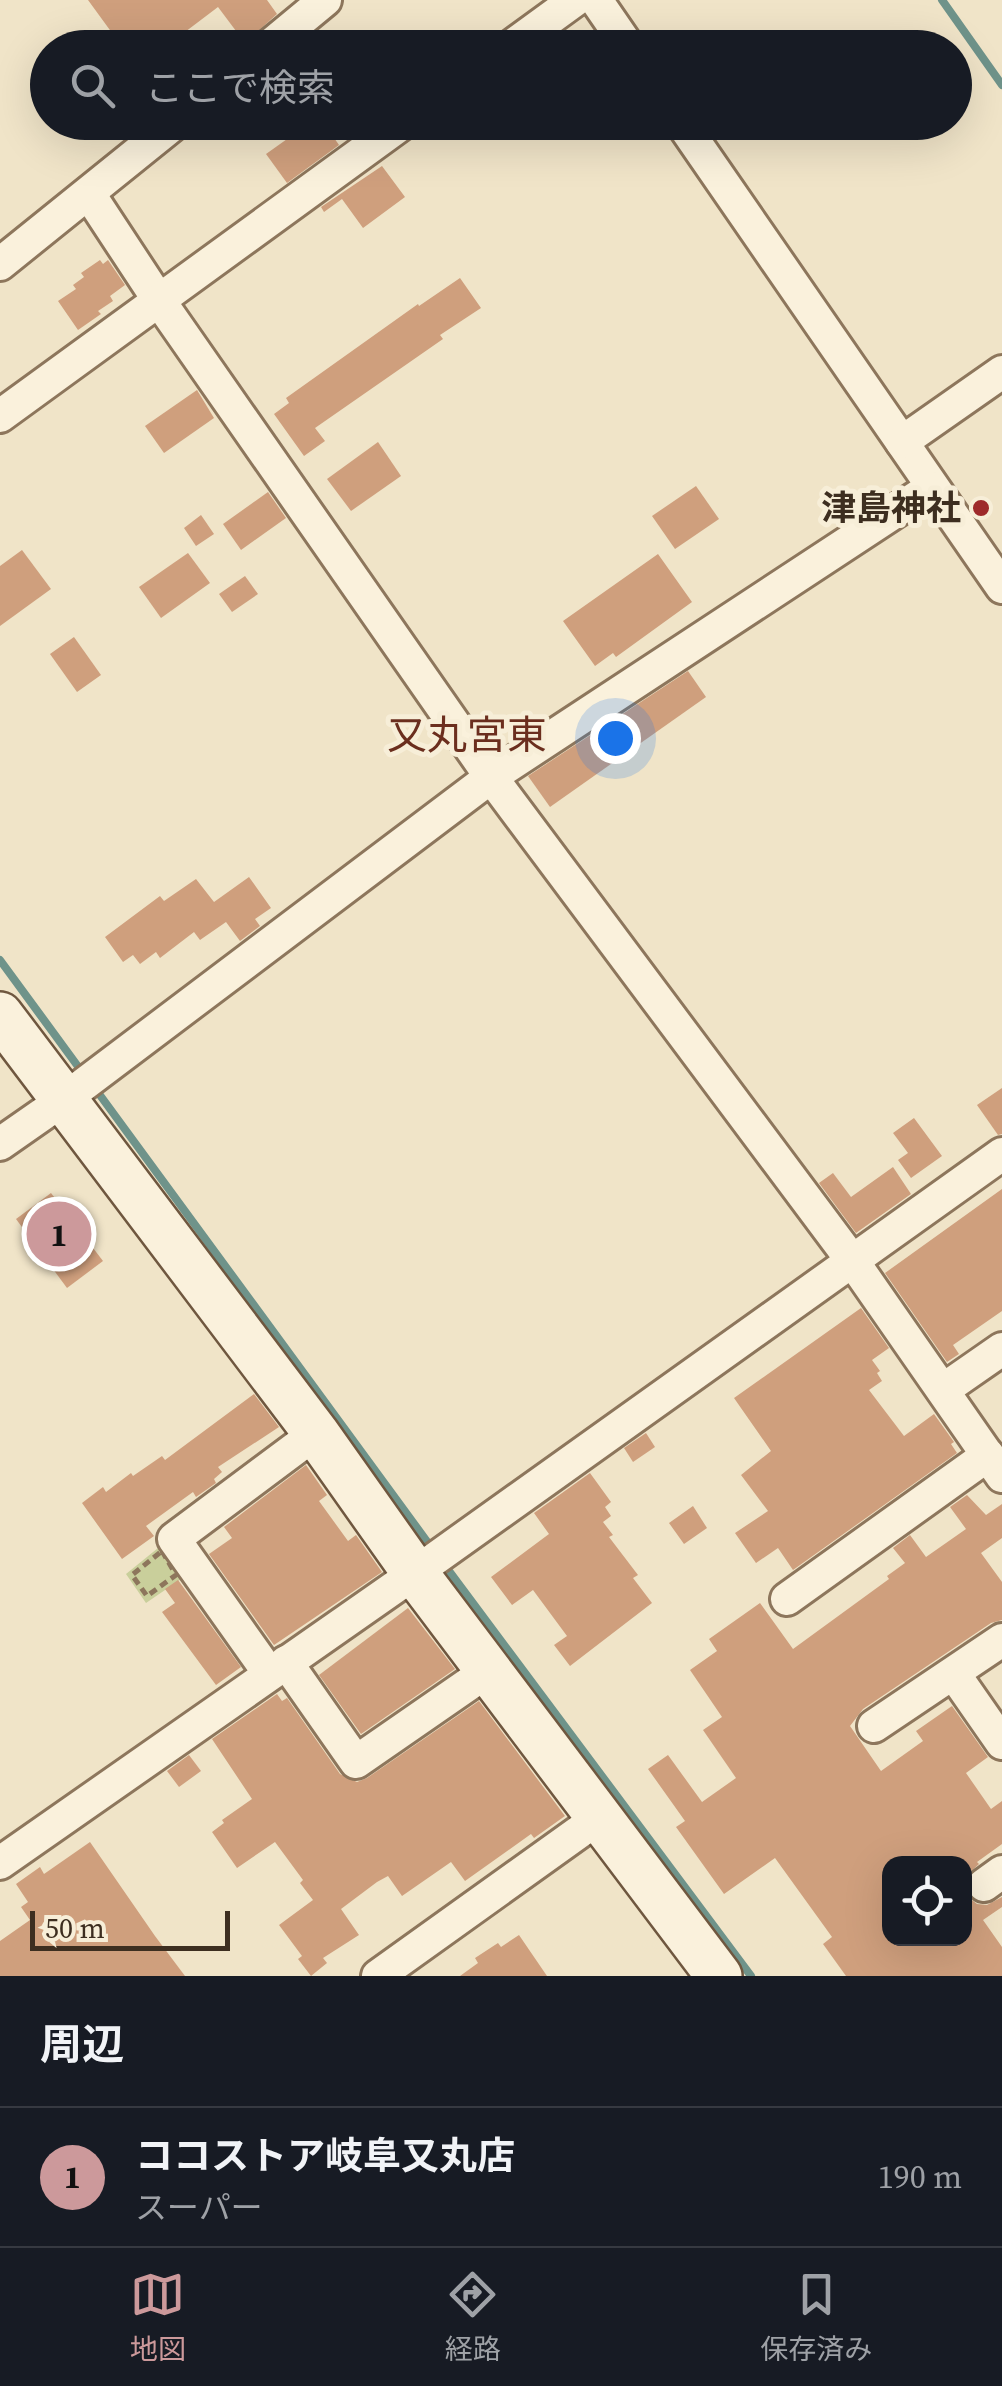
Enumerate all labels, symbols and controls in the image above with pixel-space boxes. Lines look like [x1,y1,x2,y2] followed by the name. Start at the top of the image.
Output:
[30,30,972,140] search box
[65,58,120,113] icon: search
[145,62,335,114] text: ここで検索
[821,484,961,532] place label: 津島神社
[970,497,992,519] marker: 津島神社
[387,708,547,762] district label: 又丸宮東
[590,713,641,764] your location
[27,1196,92,1272] pin: 1
[882,1856,972,1946] map controls
[882,1856,972,1946] button: locate
[30,1906,230,1950] scale bar
[45,1909,105,1947] text: 50 m
[40,2015,124,2073] text: 周辺
[135,2130,515,2182] text: ココストア岐阜又丸店
[64,2155,81,2199] text: 1
[878,2155,962,2199] text: 190 m
[135,2186,263,2230] text: スーパー
[130,2267,186,2368] tab: 地図
[445,2267,501,2368] tab: 経路
[760,2267,872,2368] tab: 保存済み

